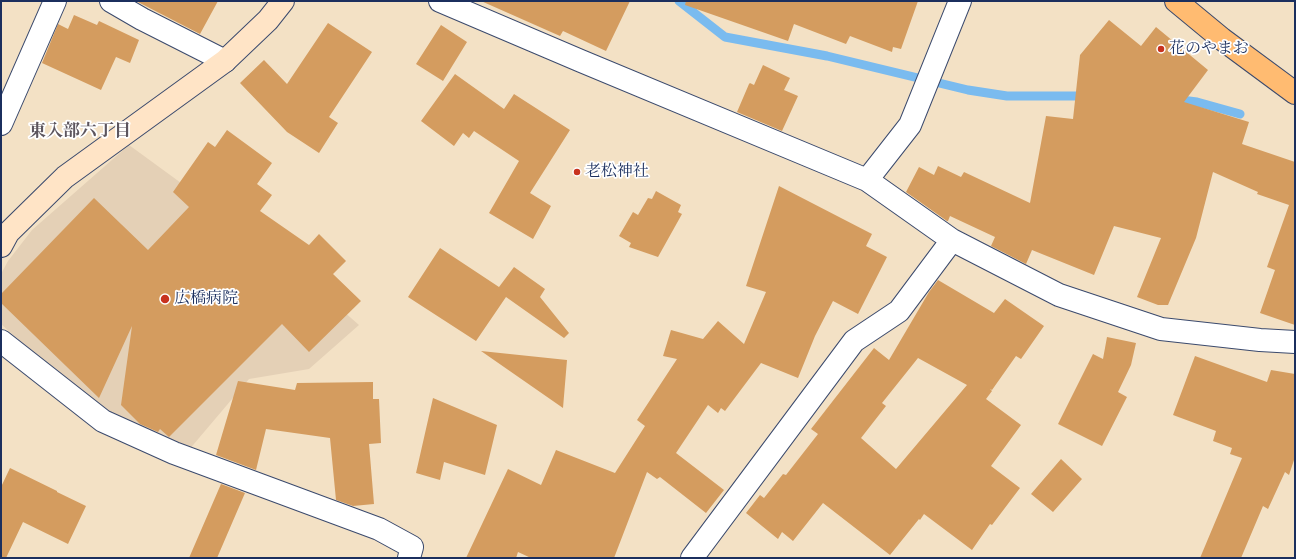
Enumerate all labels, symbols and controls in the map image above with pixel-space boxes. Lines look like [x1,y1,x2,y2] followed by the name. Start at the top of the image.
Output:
[1169,39,1249,59] place label: 花のやまお
[1156,44,1166,54] marker: 花のやまお
[29,121,131,141] district label: 東入部六丁目
[585,162,649,182] place label: 老松神社
[572,167,582,177] marker: 老松神社
[174,289,238,309] place label: 広橋病院
[159,293,171,305] marker: 広橋病院

